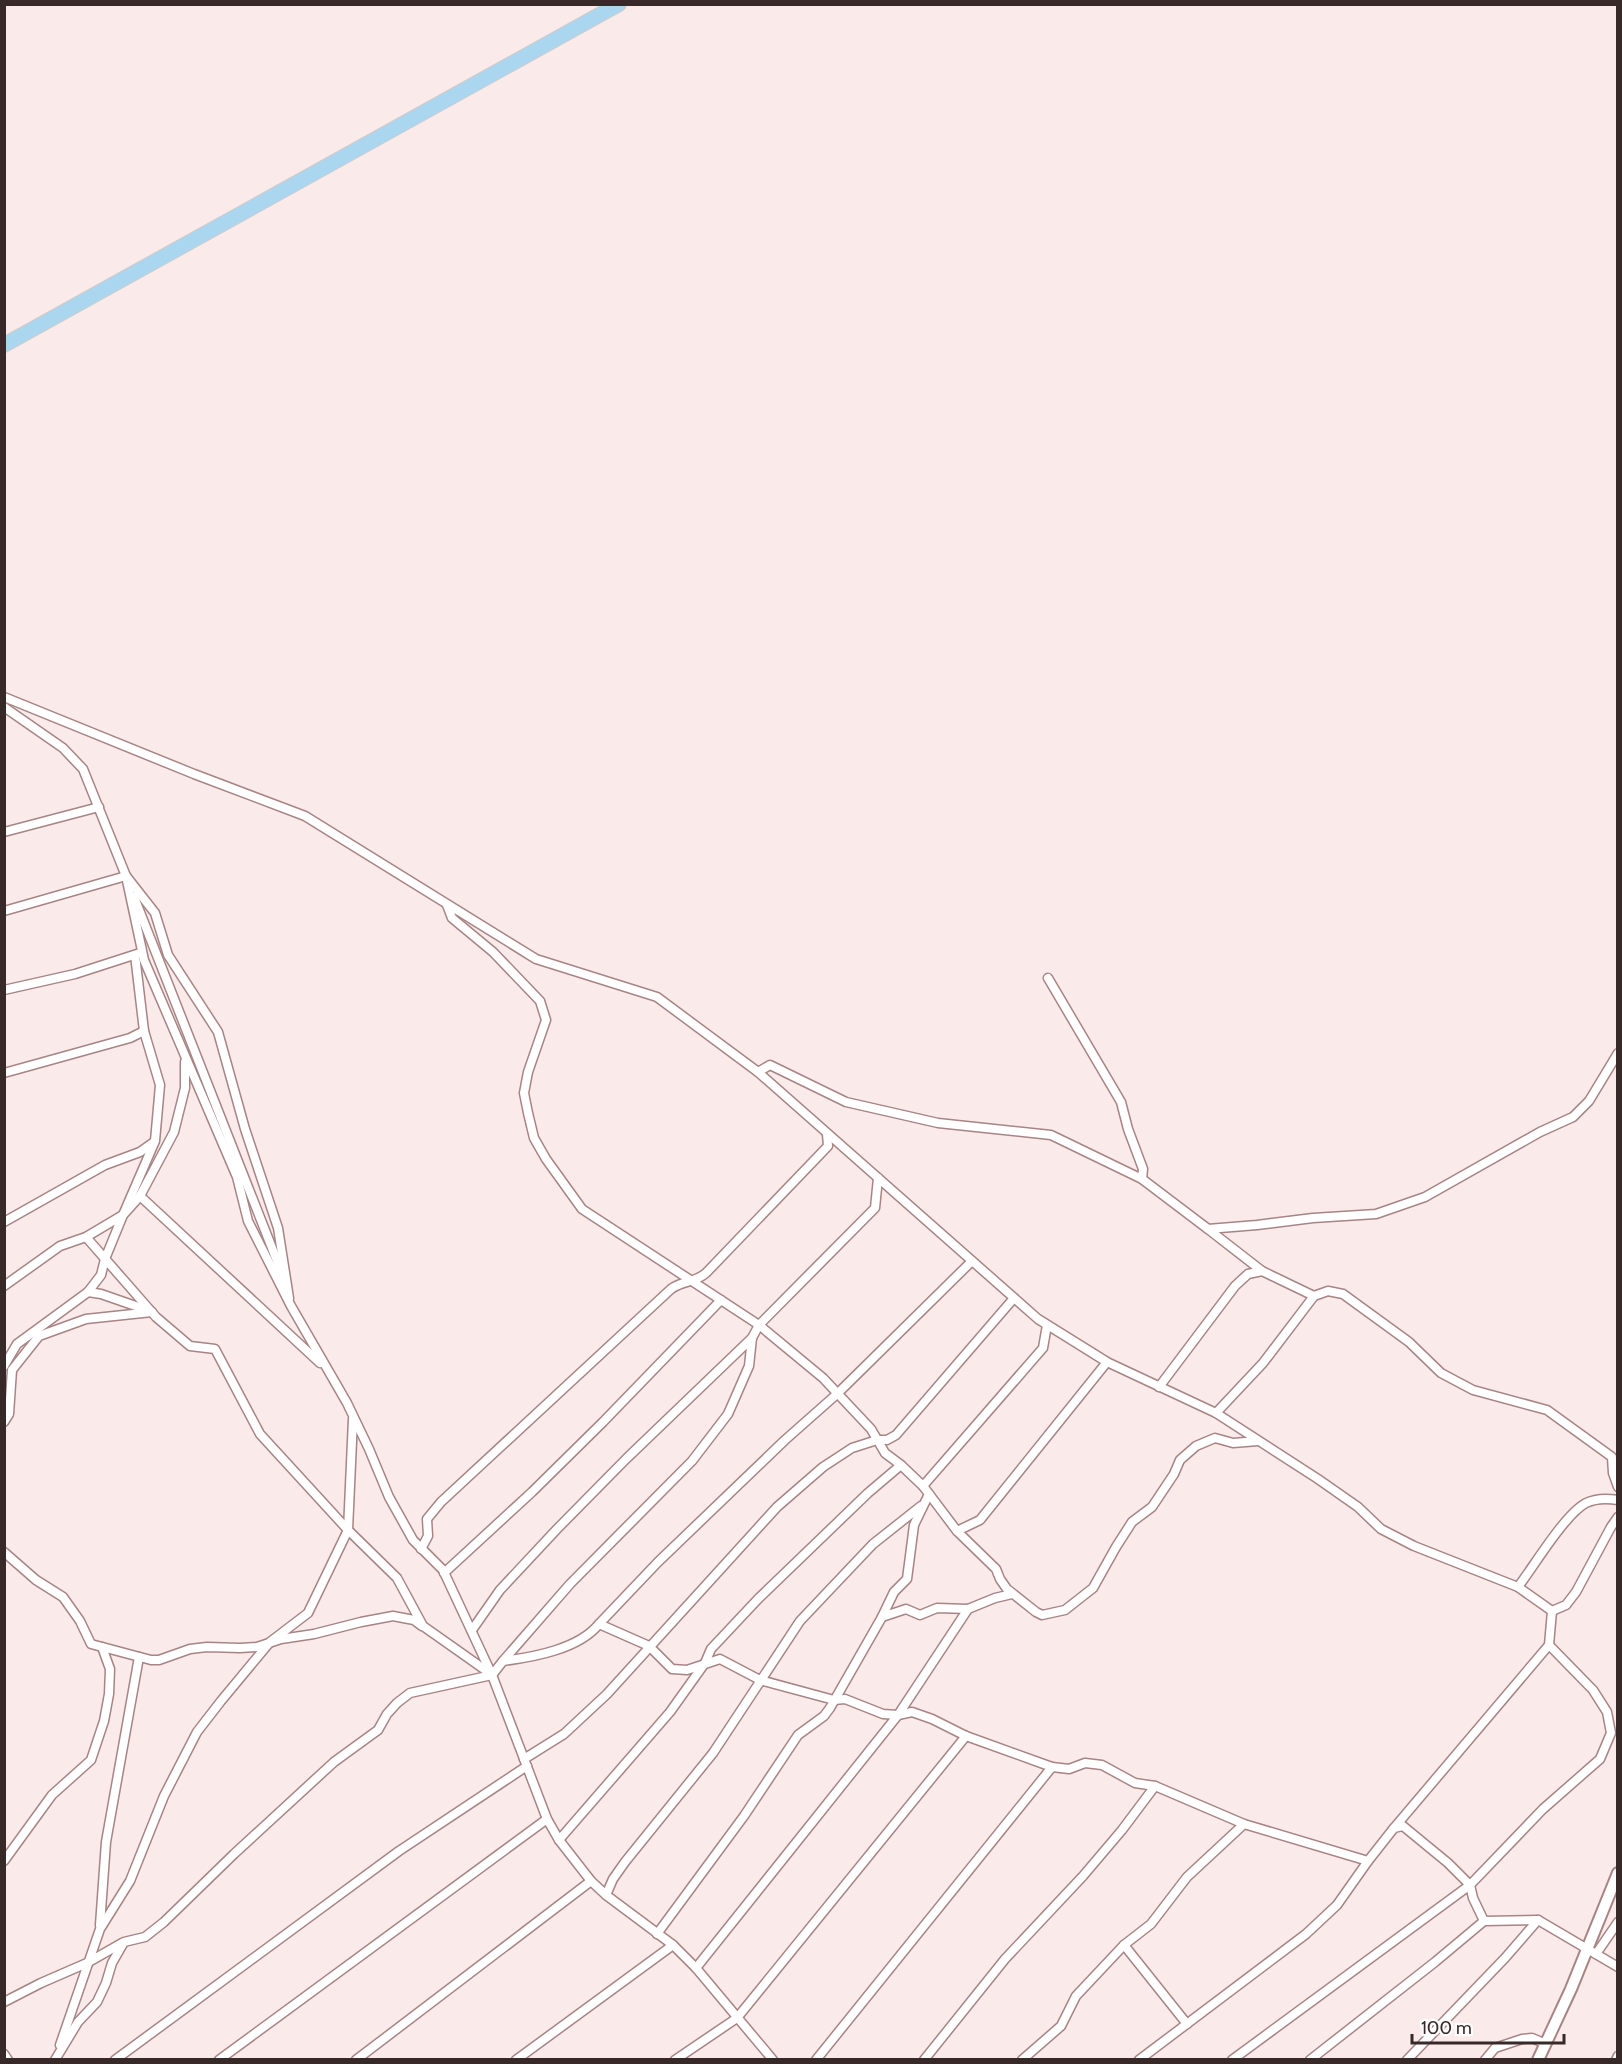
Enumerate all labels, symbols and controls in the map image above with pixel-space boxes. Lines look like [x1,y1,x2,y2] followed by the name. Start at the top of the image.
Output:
[1412,2007,1564,2045] scale bar
[1421,2017,1472,2039] text: 100 m

